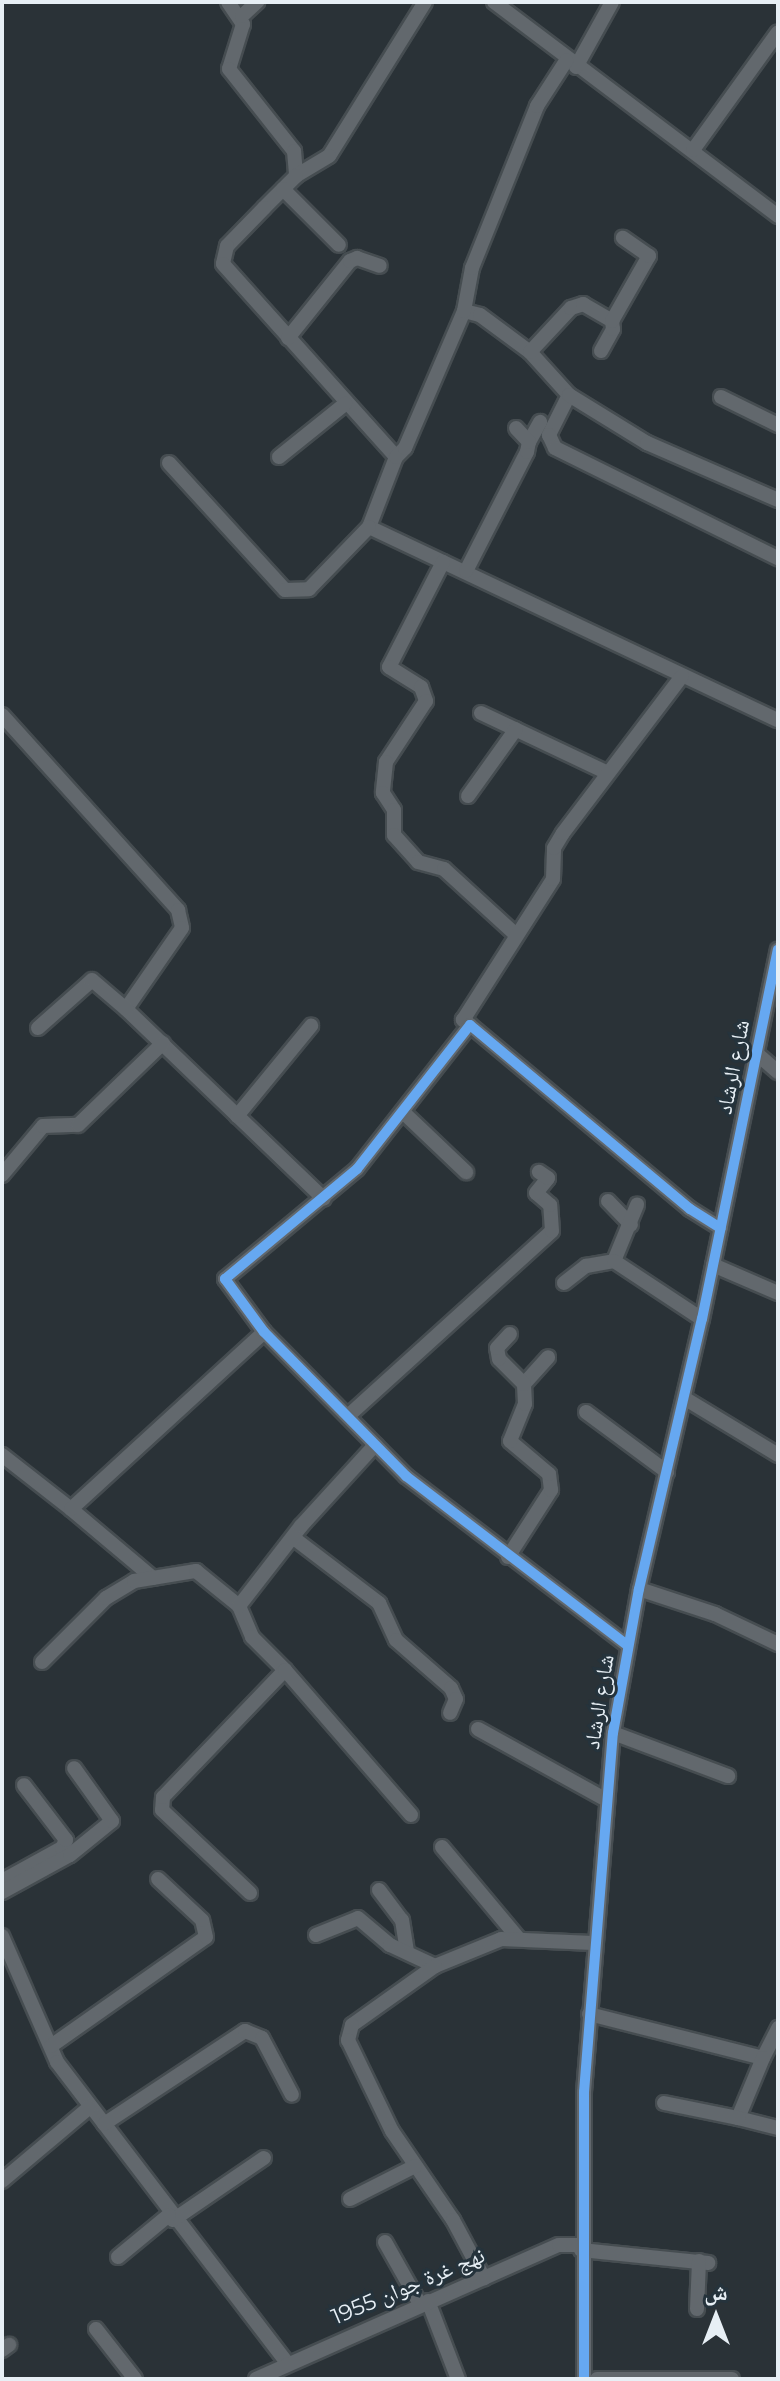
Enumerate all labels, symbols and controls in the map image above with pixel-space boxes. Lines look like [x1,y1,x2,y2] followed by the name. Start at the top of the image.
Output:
[711,1018,755,1116] street label: شارع الرشاد
[578,1653,620,1751] street label: شارع الرشاد
[327,2242,489,2330] street label: نهج غرة جوان 1955
[676,2277,756,2357] north arrow
[704,2279,728,2306] text: ش

